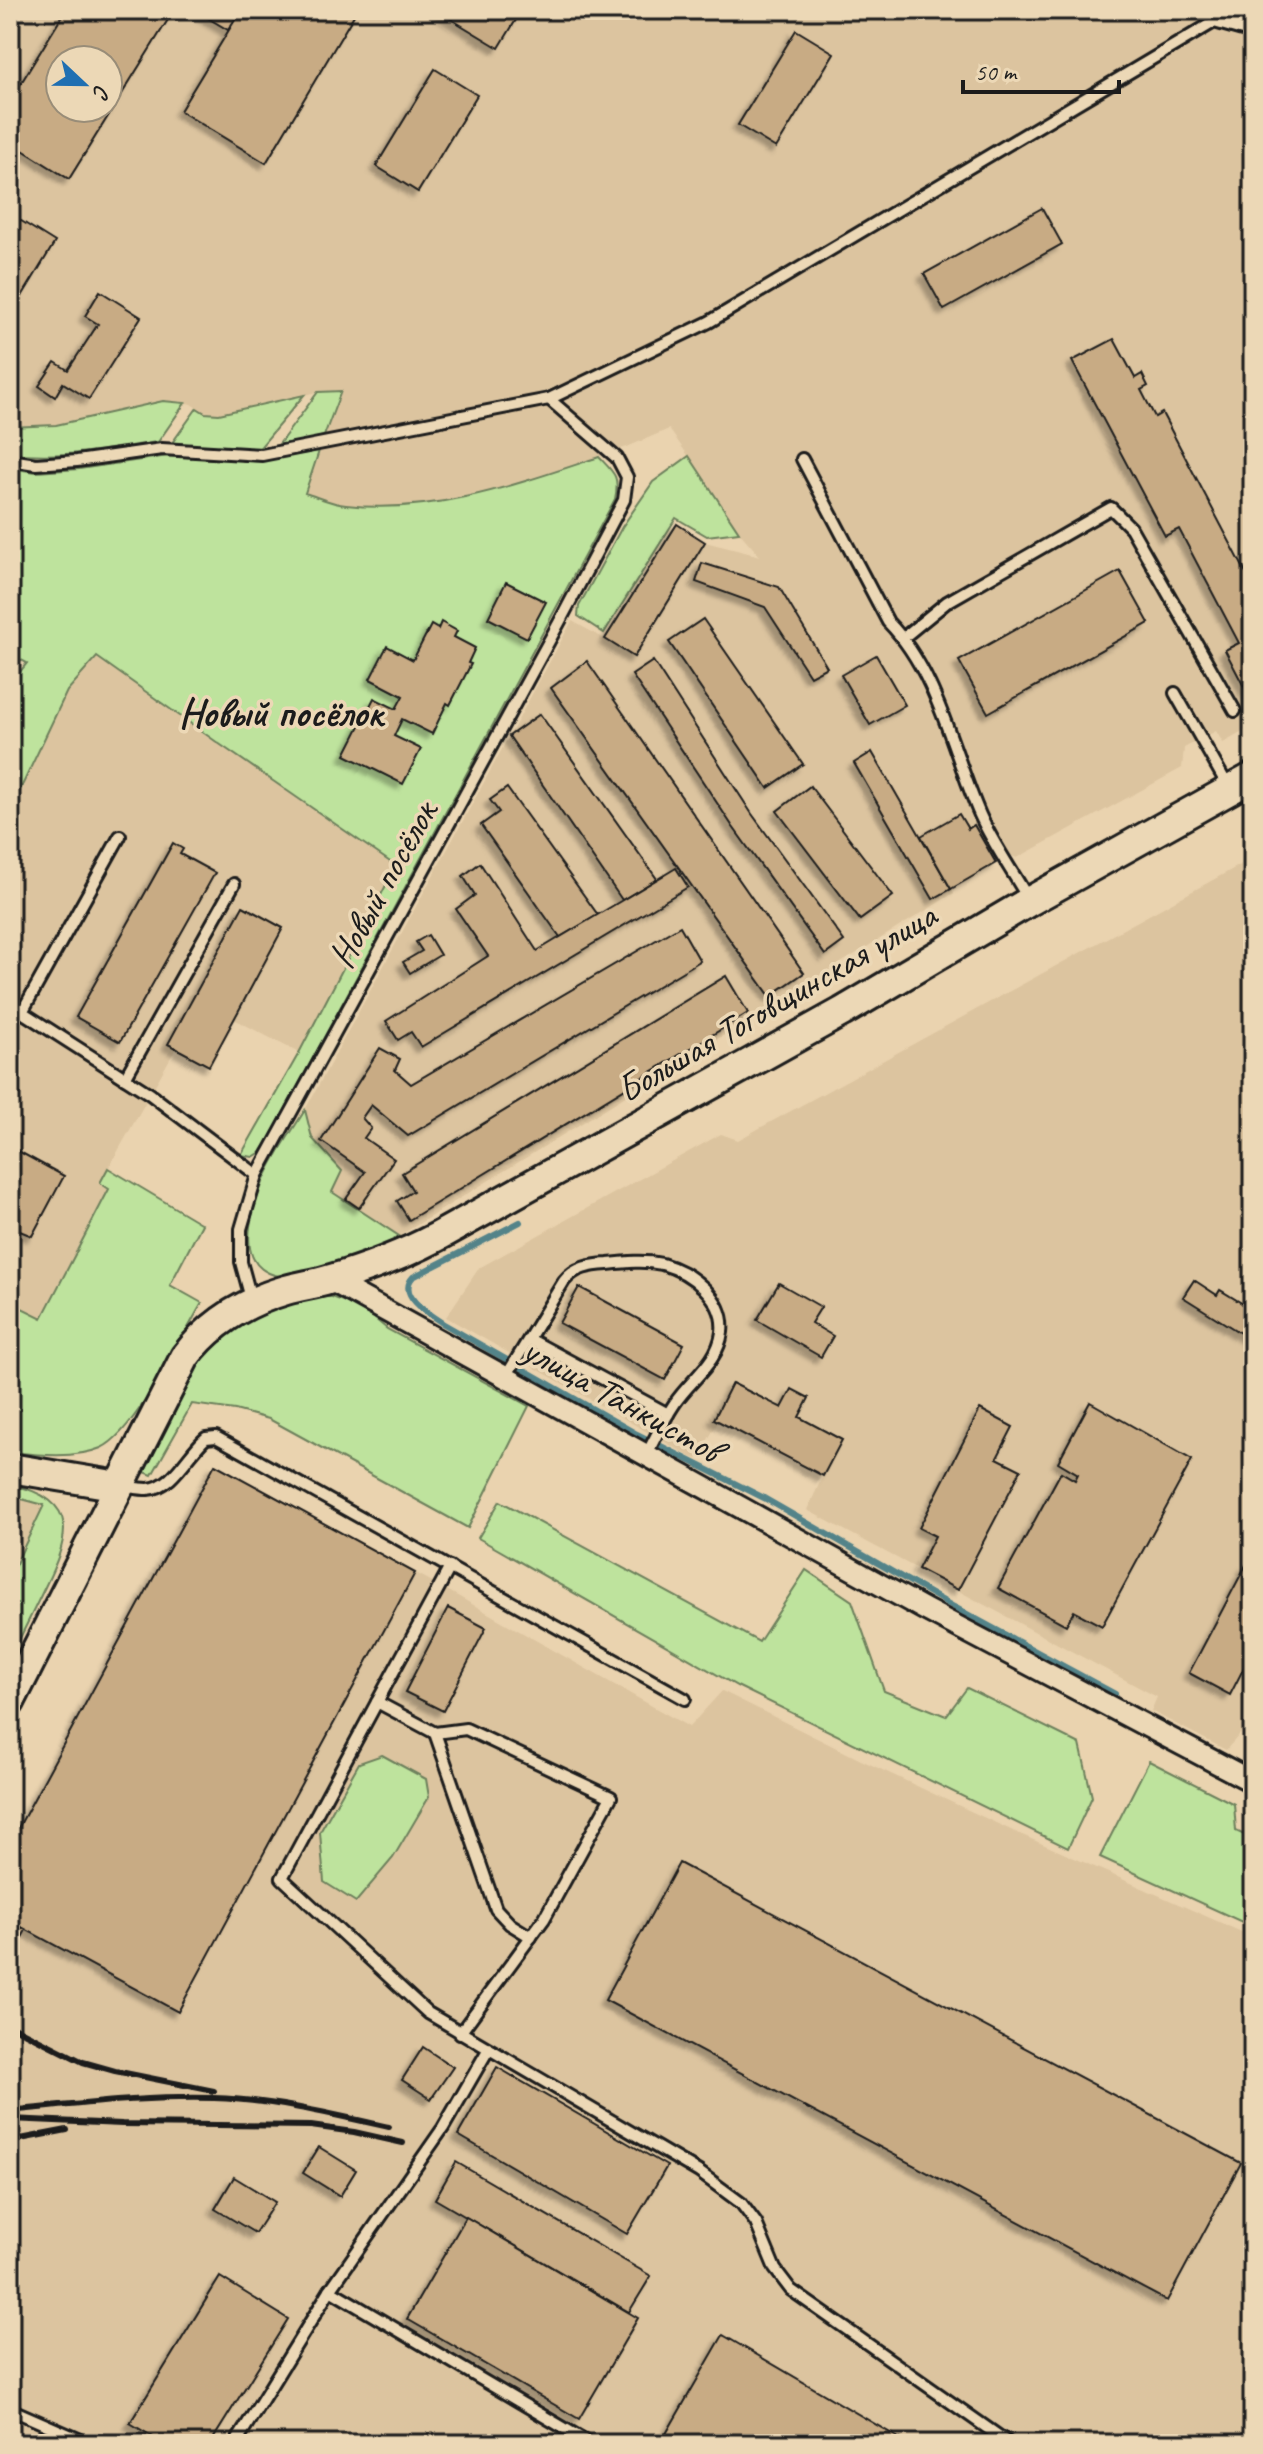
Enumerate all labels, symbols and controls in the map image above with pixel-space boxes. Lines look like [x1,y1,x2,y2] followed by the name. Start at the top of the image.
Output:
[44,44,124,124] north arrow
[963,44,1119,94] scale bar
[975,57,1018,87] text: 50 m
[85,81,117,104] text: С
[179,688,386,738] district label: Новый посёлок
[317,790,449,976] street label: Новый посёлок
[608,890,947,1113] street label: Большая Тоговщинская улица
[513,1325,736,1477] street label: улица Танкистов

